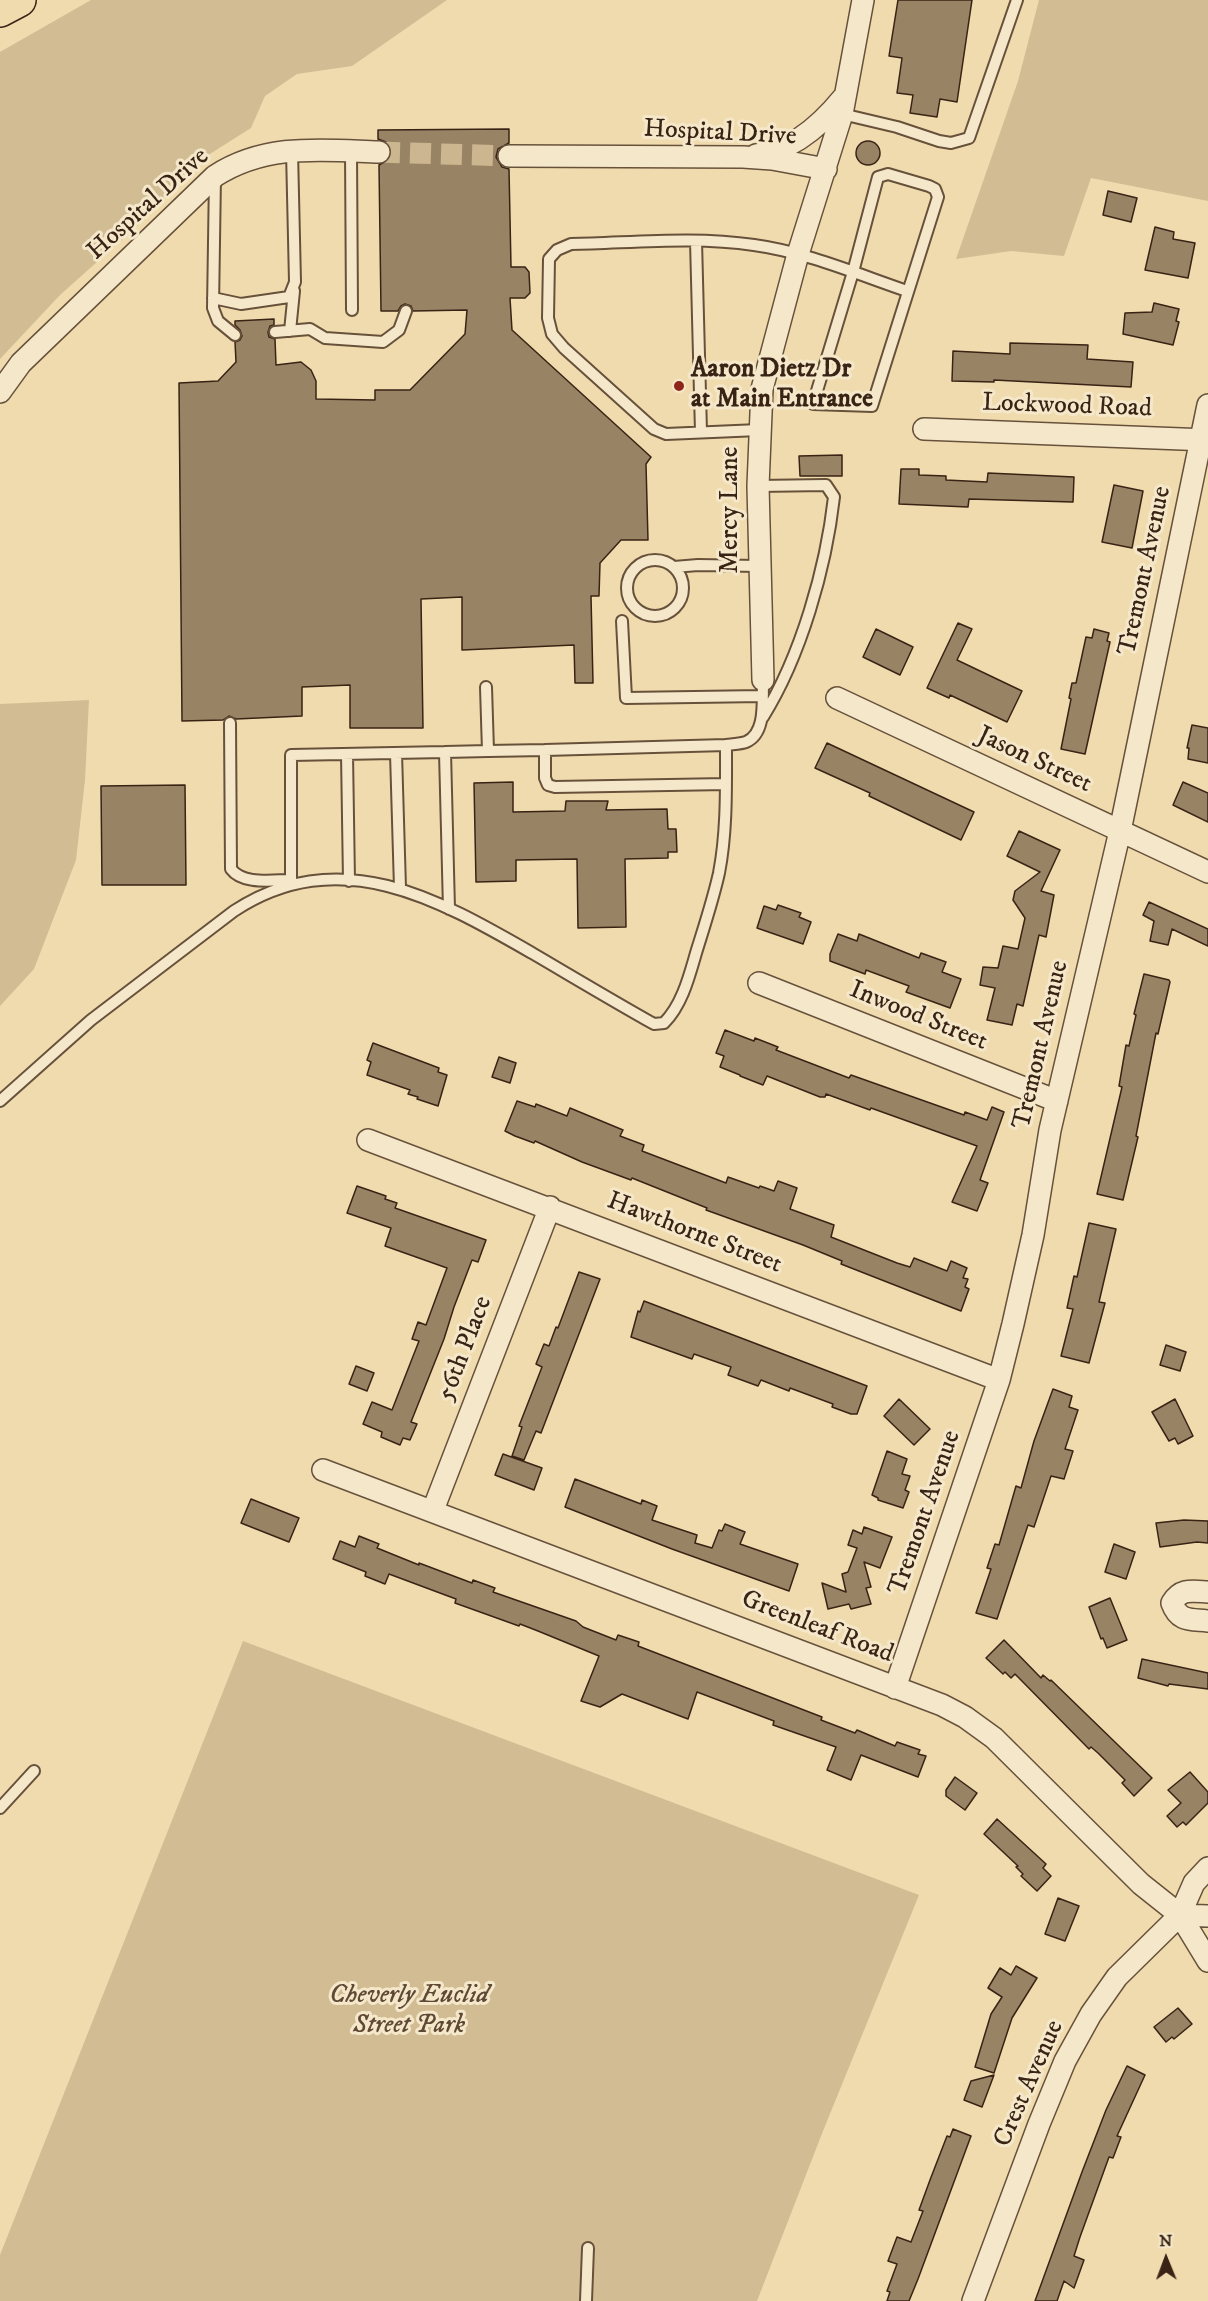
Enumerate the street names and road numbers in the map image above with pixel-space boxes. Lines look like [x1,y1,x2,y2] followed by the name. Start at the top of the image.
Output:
[643,114,797,154] street label: Hospital Drive
[82,142,216,268] street label: Hospital Drive
[982,388,1152,426] street label: Lockwood Road
[716,447,748,573] street label: Mercy Lane
[1113,484,1179,658] street label: Tremont Avenue
[972,721,1096,801] street label: Jason Street
[1007,958,1077,1132] street label: Tremont Avenue
[844,975,992,1059] street label: Inwood Street
[602,1186,786,1282] street label: Hawthorne Street
[432,1292,500,1406] street label: 56th Place
[883,1427,969,1599] street label: Tremont Avenue
[737,1585,897,1671] street label: Greenleaf Road
[988,2016,1072,2152] street label: Crest Avenue

